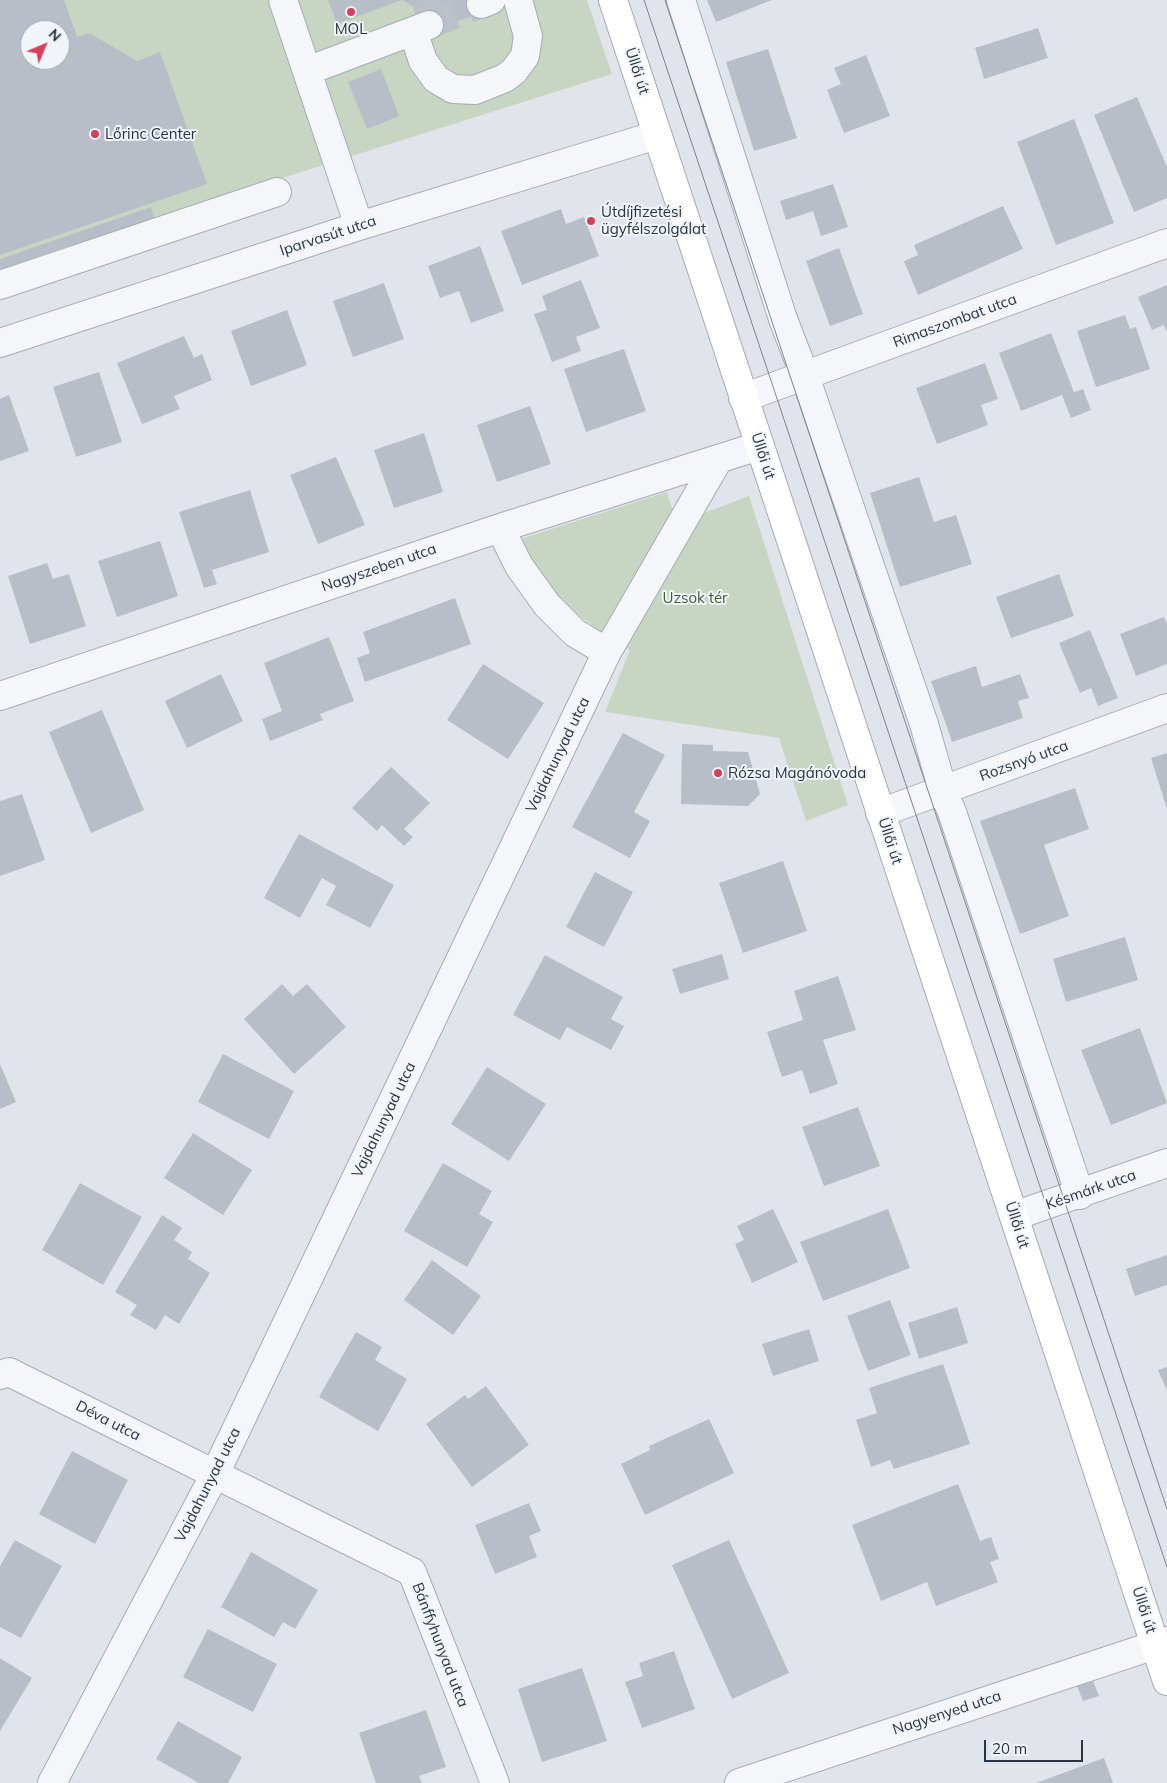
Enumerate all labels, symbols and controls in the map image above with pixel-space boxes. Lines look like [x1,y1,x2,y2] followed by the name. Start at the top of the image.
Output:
[345,6,357,18] marker: MOL
[20,20,70,70] north arrow
[335,20,367,38] place label: MOL
[45,25,65,45] text: N
[621,45,653,97] street label: Üllői út
[105,125,196,143] place label: Lőrinc Center
[89,128,101,140] marker: Lőrinc Center
[601,203,706,238] place label: Útdíjfizetési ügyfélszolgálat
[278,212,378,260] street label: Iparvasút utca
[585,215,597,227] marker: Útdíjfizetési ügyfélszolgálat
[891,290,1019,352] street label: Rimaszombat utca
[747,430,779,482] street label: Üllői út
[319,540,439,596] street label: Nagyszeben utca
[662,589,728,607] park label: Uzsok tér
[522,694,594,816] street label: Vajdahunyad utca
[977,737,1071,785] street label: Rozsnyó utca
[728,764,866,782] place label: Rózsa Magánóvoda
[712,767,724,779] marker: Rózsa Magánóvoda
[874,815,906,867] street label: Üllői út
[348,1059,420,1181] street label: Vajdahunyad utca
[1043,1166,1139,1214] street label: Késmárk utca
[1001,1199,1033,1251] street label: Üllői út
[73,1397,143,1445] street label: Déva utca
[171,1425,245,1545] street label: Vajdahunyad utca
[408,1580,472,1710] street label: Bánffyhunyad utca
[1128,1584,1160,1636] street label: Üllői út
[890,1687,1004,1739] street label: Nagyenyed utca
[987,1730,1086,1762] scale bar
[992,1739,1027,1758] text: 20 m

